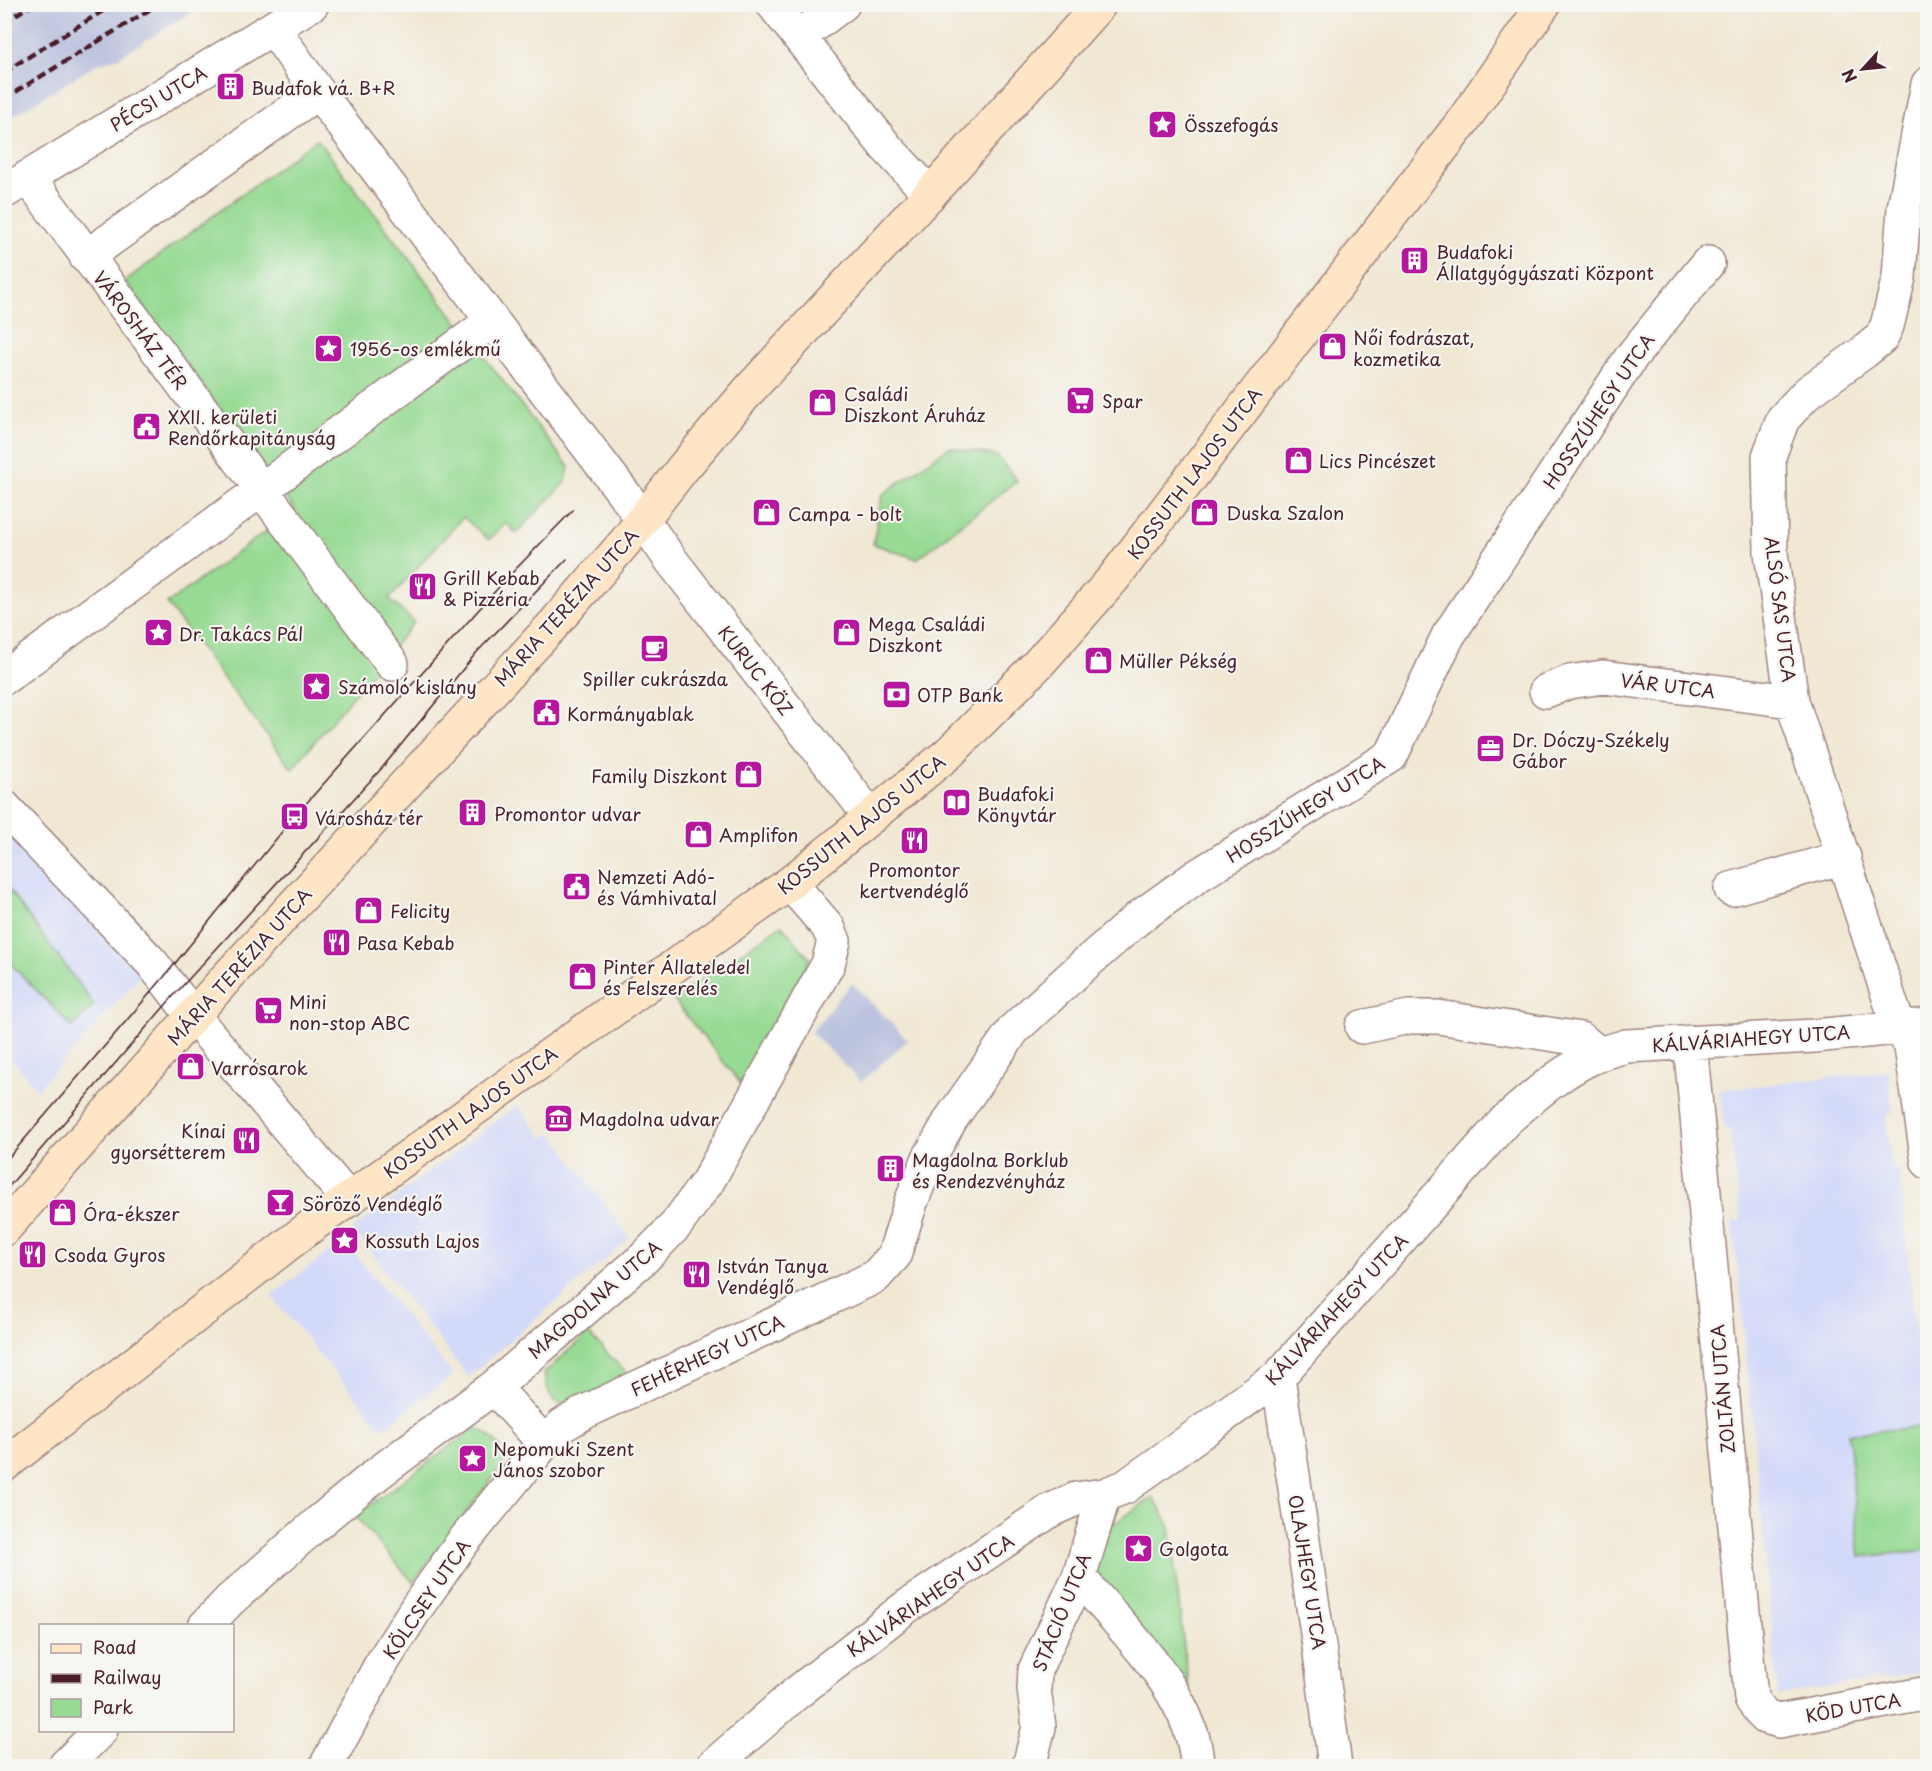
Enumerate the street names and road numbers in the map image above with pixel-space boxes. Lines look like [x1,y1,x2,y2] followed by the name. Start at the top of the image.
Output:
[105,58,211,138] street label: PÉCSI UTCA
[87,265,195,395] street label: VÁROSHÁZ TÉR
[1536,328,1660,494] street label: HOSSZÚHEGY UTCA
[1120,381,1268,565] street label: KOSSUTH LAJOS UTCA
[487,522,645,692] street label: MÁRIA TERÉZIA UTCA
[1759,534,1803,684] street label: ALSÓ SAS UTCA
[712,619,800,721] street label: KURUC KÖZ
[1619,666,1717,704] street label: VÁR UTCA
[771,748,951,900] street label: KOSSUTH LAJOS UTCA
[1220,749,1390,869] street label: HOSSZÚHEGY UTCA
[160,881,318,1051] street label: MÁRIA TERÉZIA UTCA
[1651,1018,1851,1058] street label: KÁLVÁRIAHEGY UTCA
[377,1039,563,1184] street label: KOSSUTH LAJOS UTCA
[1258,1227,1414,1391] street label: KÁLVÁRIAHEGY UTCA
[521,1233,667,1365] street label: MAGDOLNA UTCA
[626,1308,788,1402] street label: FEHÉRHEGY UTCA
[1703,1323,1741,1455] street label: ZOLTÁN UTCA
[1282,1493,1334,1651] street label: OLAJHEGY UTCA
[841,1527,1019,1663] street label: KÁLVÁRIAHEGY UTCA
[376,1534,476,1664] street label: KÖLCSEY UTCA
[1025,1549,1097,1675] street label: STÁCIÓ UTCA
[1803,1685,1903,1729] street label: KÖD UTCA

